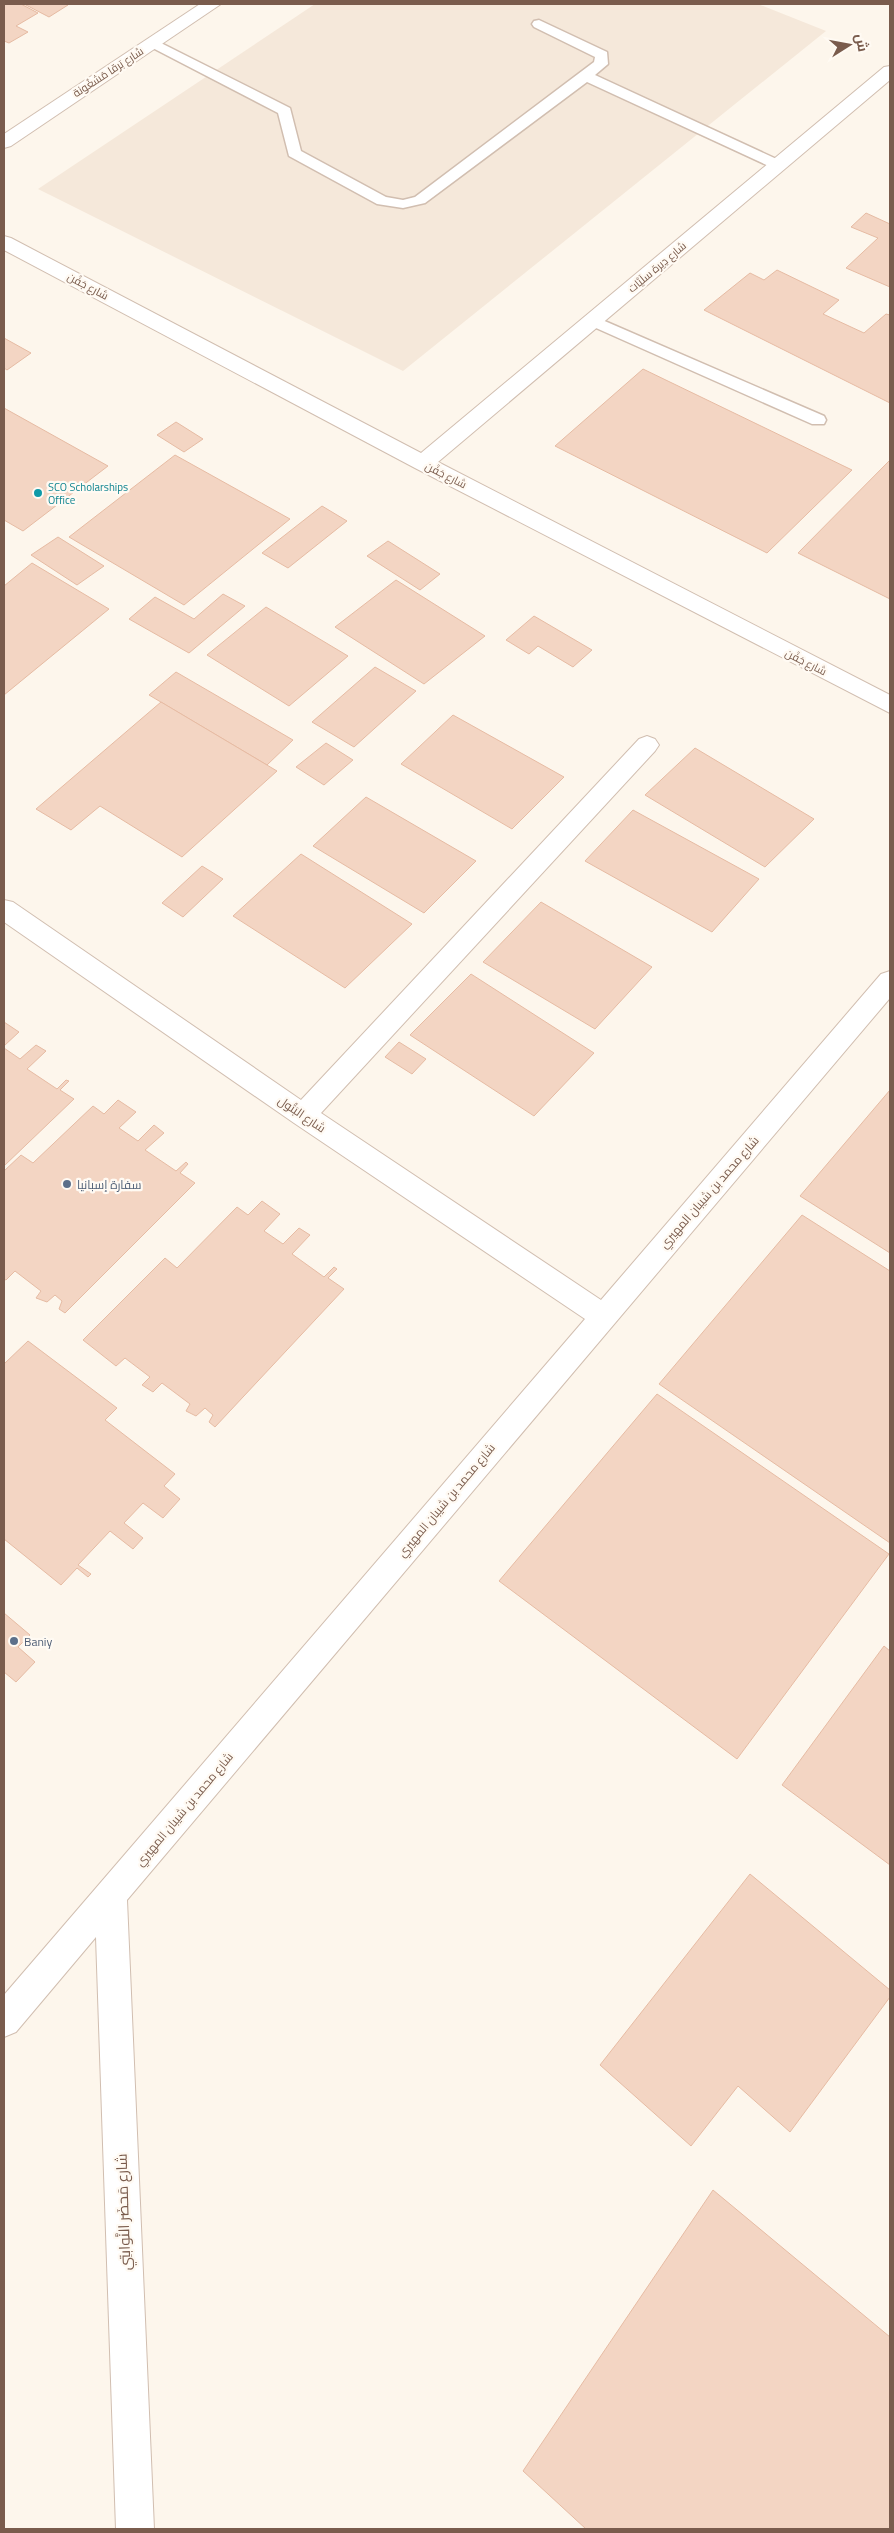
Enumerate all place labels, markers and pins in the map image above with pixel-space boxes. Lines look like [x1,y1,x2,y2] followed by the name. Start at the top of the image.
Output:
[48,479,128,508] place label: SCO Scholarships Office
[32,487,44,499] marker: SCO Scholarships Office
[77,1175,142,1194] place label: سفارة إسبانيا
[61,1178,73,1190] marker: سفارة إسبانيا
[24,1632,52,1651] place label: Baniy
[8,1635,20,1647] marker: Baniy

